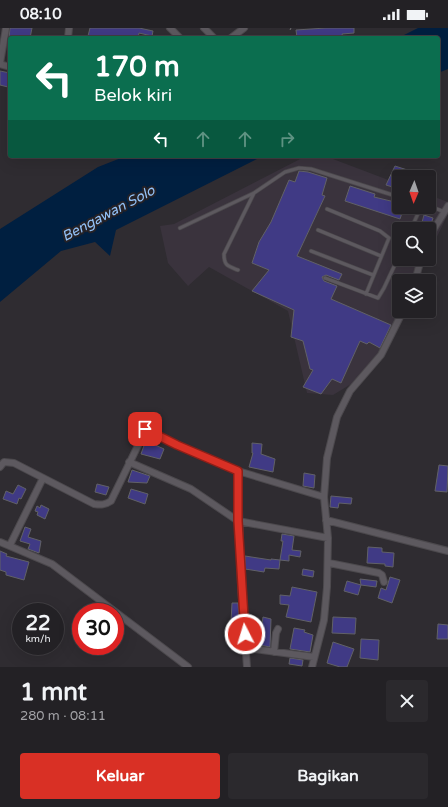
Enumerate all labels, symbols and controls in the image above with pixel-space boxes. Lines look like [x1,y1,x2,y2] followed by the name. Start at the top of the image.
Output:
[20,5,62,23] text: 08:10
[94,50,180,84] text: 170 m
[28,52,80,104] icon: left
[94,84,172,106] text: Belok kiri
[150,128,172,150] icon: left
[192,128,214,150] icon: ahead
[234,128,256,150] icon: ahead
[276,128,298,150] icon: right
[392,170,436,214] north arrow
[392,170,436,318] map controls
[59,181,159,245] water label: Bengawan Solo
[392,222,436,266] button: search
[392,274,436,318] button: layers
[128,412,162,446] pin
[134,418,156,440] icon: arrive
[72,603,124,655] speed limit sign: 30
[25,612,51,636] text: 22
[224,613,266,655] position arrow
[25,633,51,645] text: km/h
[20,678,87,707] text: 1 mnt
[386,680,428,722] button: close
[20,708,106,724] text: 280 m · 08:11
[20,753,220,799] button: Keluar
[228,753,428,799] button: Bagikan

